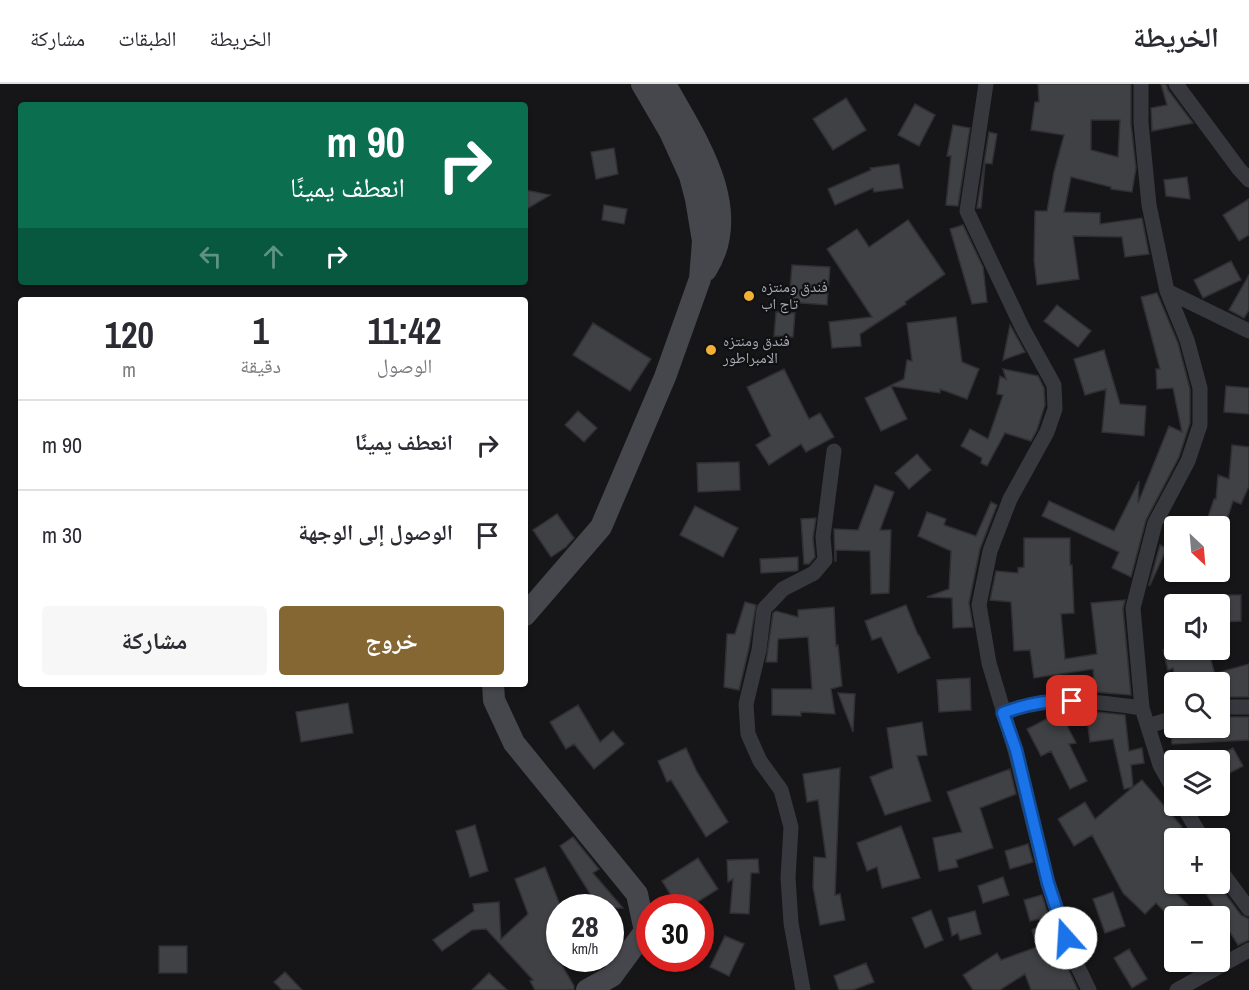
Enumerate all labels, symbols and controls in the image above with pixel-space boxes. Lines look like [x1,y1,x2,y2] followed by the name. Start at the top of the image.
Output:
[1133,18,1219,56] text: الخريطة
[30,24,85,53] text: مشاركة
[118,24,177,53] text: الطبقات
[210,24,271,53] text: الخريطة
[326,114,405,170] text: 90 m
[426,126,504,204] icon: right
[290,169,405,205] text: انعطف يمينًا
[194,240,227,273] icon: left
[257,240,290,273] icon: ahead
[320,240,353,273] icon: right
[761,276,828,314] place label: فندق ومنتزه تاج اب
[742,289,756,303] marker: فندق ومنتزه تاج اب
[252,307,269,355] text: 1
[368,307,441,355] text: 11:42
[105,311,154,359] text: 120
[722,330,790,368] place label: فندق ومنتزه الامبراطور
[704,343,718,357] marker: فندق ومنتزه الامبراطور
[240,352,281,379] text: دقيقة
[377,352,432,379] text: الوصول
[122,356,136,383] text: m
[355,427,453,457] text: انعطف يمينًا
[471,429,504,462] icon: right
[42,430,82,460] text: 90 m
[1164,516,1230,582] north arrow
[1164,516,1230,972] map controls
[298,517,453,547] text: الوصول إلى الوجهة
[471,519,504,552] icon: arrive
[42,520,82,550] text: 30 m
[1164,594,1230,660] button: sound
[42,606,267,675] button: مشاركة
[279,606,504,675] button: خروج
[1164,672,1230,738] button: search
[1046,675,1097,726] pin
[1055,684,1088,717] icon: arrive
[1164,750,1230,816] button: layers
[1164,828,1230,894] button: +
[636,894,714,972] speed limit sign: 30
[571,906,599,946] text: 28
[1034,906,1098,970] position arrow
[1164,906,1230,972] button: −
[572,938,598,959] text: km/h

